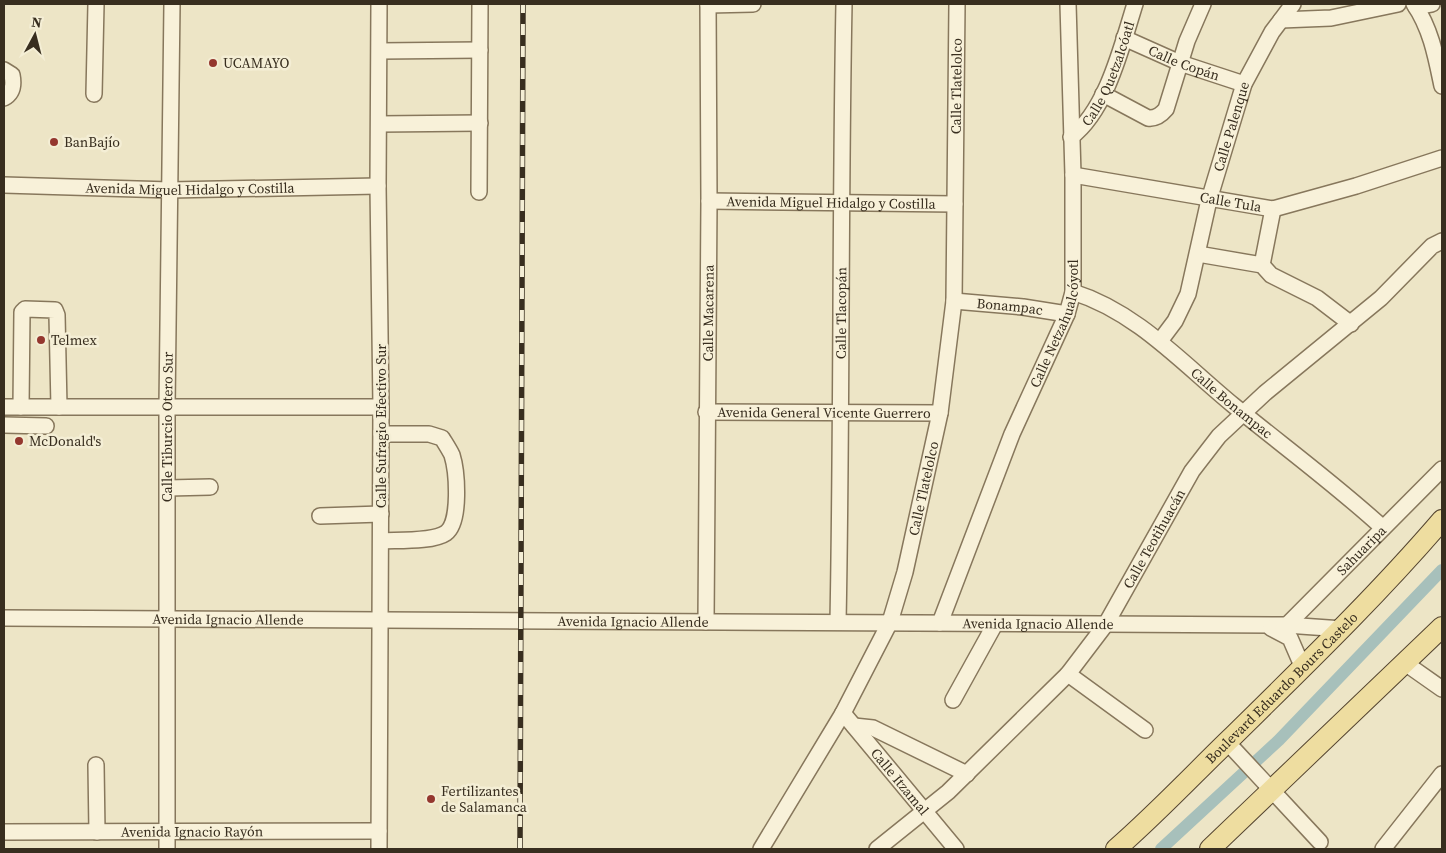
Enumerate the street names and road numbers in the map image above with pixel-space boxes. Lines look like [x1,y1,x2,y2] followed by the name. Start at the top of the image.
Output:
[1077,19,1139,130] street label: Calle Quetzalcóatl
[946,38,967,134] street label: Calle Tlatelolco
[1145,40,1223,85] street label: Calle Copán
[1208,79,1254,174] street label: Calle Palenque
[85,177,296,200] street label: Avenida Miguel Hidalgo y Costilla
[1198,187,1264,217] street label: Calle Tula
[726,191,937,214] street label: Avenida Miguel Hidalgo y Costilla
[1025,259,1083,391] street label: Calle Netzahualcóyotl
[698,264,719,361] street label: Calle Macarena
[831,266,851,359] street label: Calle Tlacopán
[976,293,1045,320] street label: Bonampac
[371,344,391,508] street label: Calle Sufragio Efectivo Sur
[157,352,178,502] street label: Calle Tiburcio Otero Sur
[1186,363,1277,443] street label: Calle Bonampac
[717,402,931,423] street label: Avenida General Vicente Guerrero
[903,439,944,538] street label: Calle Tlatelolco
[1118,485,1190,592] street label: Calle Teotihuacán
[1332,520,1391,580] street label: Sahuaripa
[1201,607,1363,768] street label: Boulevard Eduardo Bours Castelo
[152,609,304,630] street label: Avenida Ignacio Allende
[557,611,709,632] street label: Avenida Ignacio Allende
[962,613,1114,634] street label: Avenida Ignacio Allende
[866,744,934,819] street label: Calle Itzamal
[121,821,264,842] street label: Avenida Ignacio Rayón

